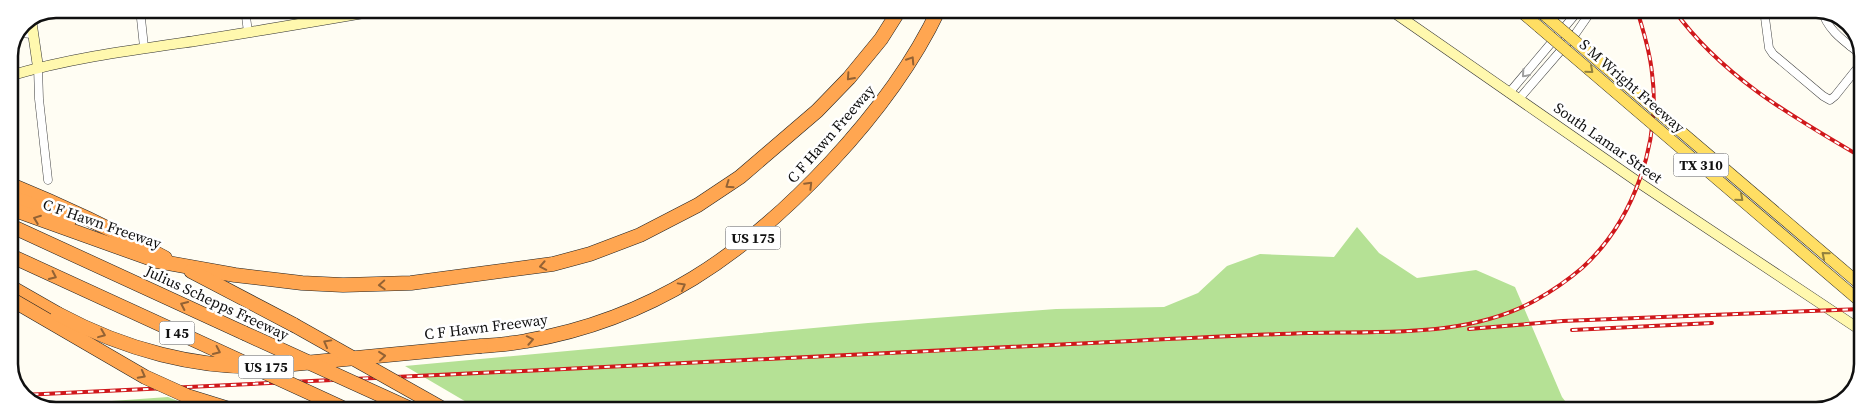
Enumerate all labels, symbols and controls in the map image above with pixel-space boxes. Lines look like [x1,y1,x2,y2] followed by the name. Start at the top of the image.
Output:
[1575,34,1690,137] street label: S M Wright Freeway
[905,56,914,65] one-way arrow
[1584,64,1593,73] one-way arrow
[1523,68,1531,77] one-way arrow
[847,71,856,80] one-way arrow
[782,80,879,187] street label: C F Hawn Freeway
[1550,97,1667,188] street label: South Lamar Street
[1674,154,1728,176] road number: TX 310
[725,179,735,188] one-way arrow
[803,182,812,191] one-way arrow
[40,193,165,254] street label: C F Hawn Freeway
[1734,193,1743,201] one-way arrow
[34,215,42,225] one-way arrow
[726,227,780,250] road number: US 175
[1822,251,1831,260] one-way arrow
[141,260,293,345] street label: Julius Schepps Freeway
[539,260,548,270] one-way arrow
[48,270,57,280] one-way arrow
[378,279,386,290] one-way arrow
[676,282,685,292] one-way arrow
[180,301,189,312] one-way arrow
[423,308,549,344] street label: C F Hawn Freeway
[160,322,194,344] road number: I 45
[97,328,106,339] one-way arrow
[525,335,534,346] one-way arrow
[323,339,332,349] one-way arrow
[212,345,221,355] one-way arrow
[379,351,387,362] one-way arrow
[238,356,294,378] road number: US 175
[137,369,146,379] one-way arrow

